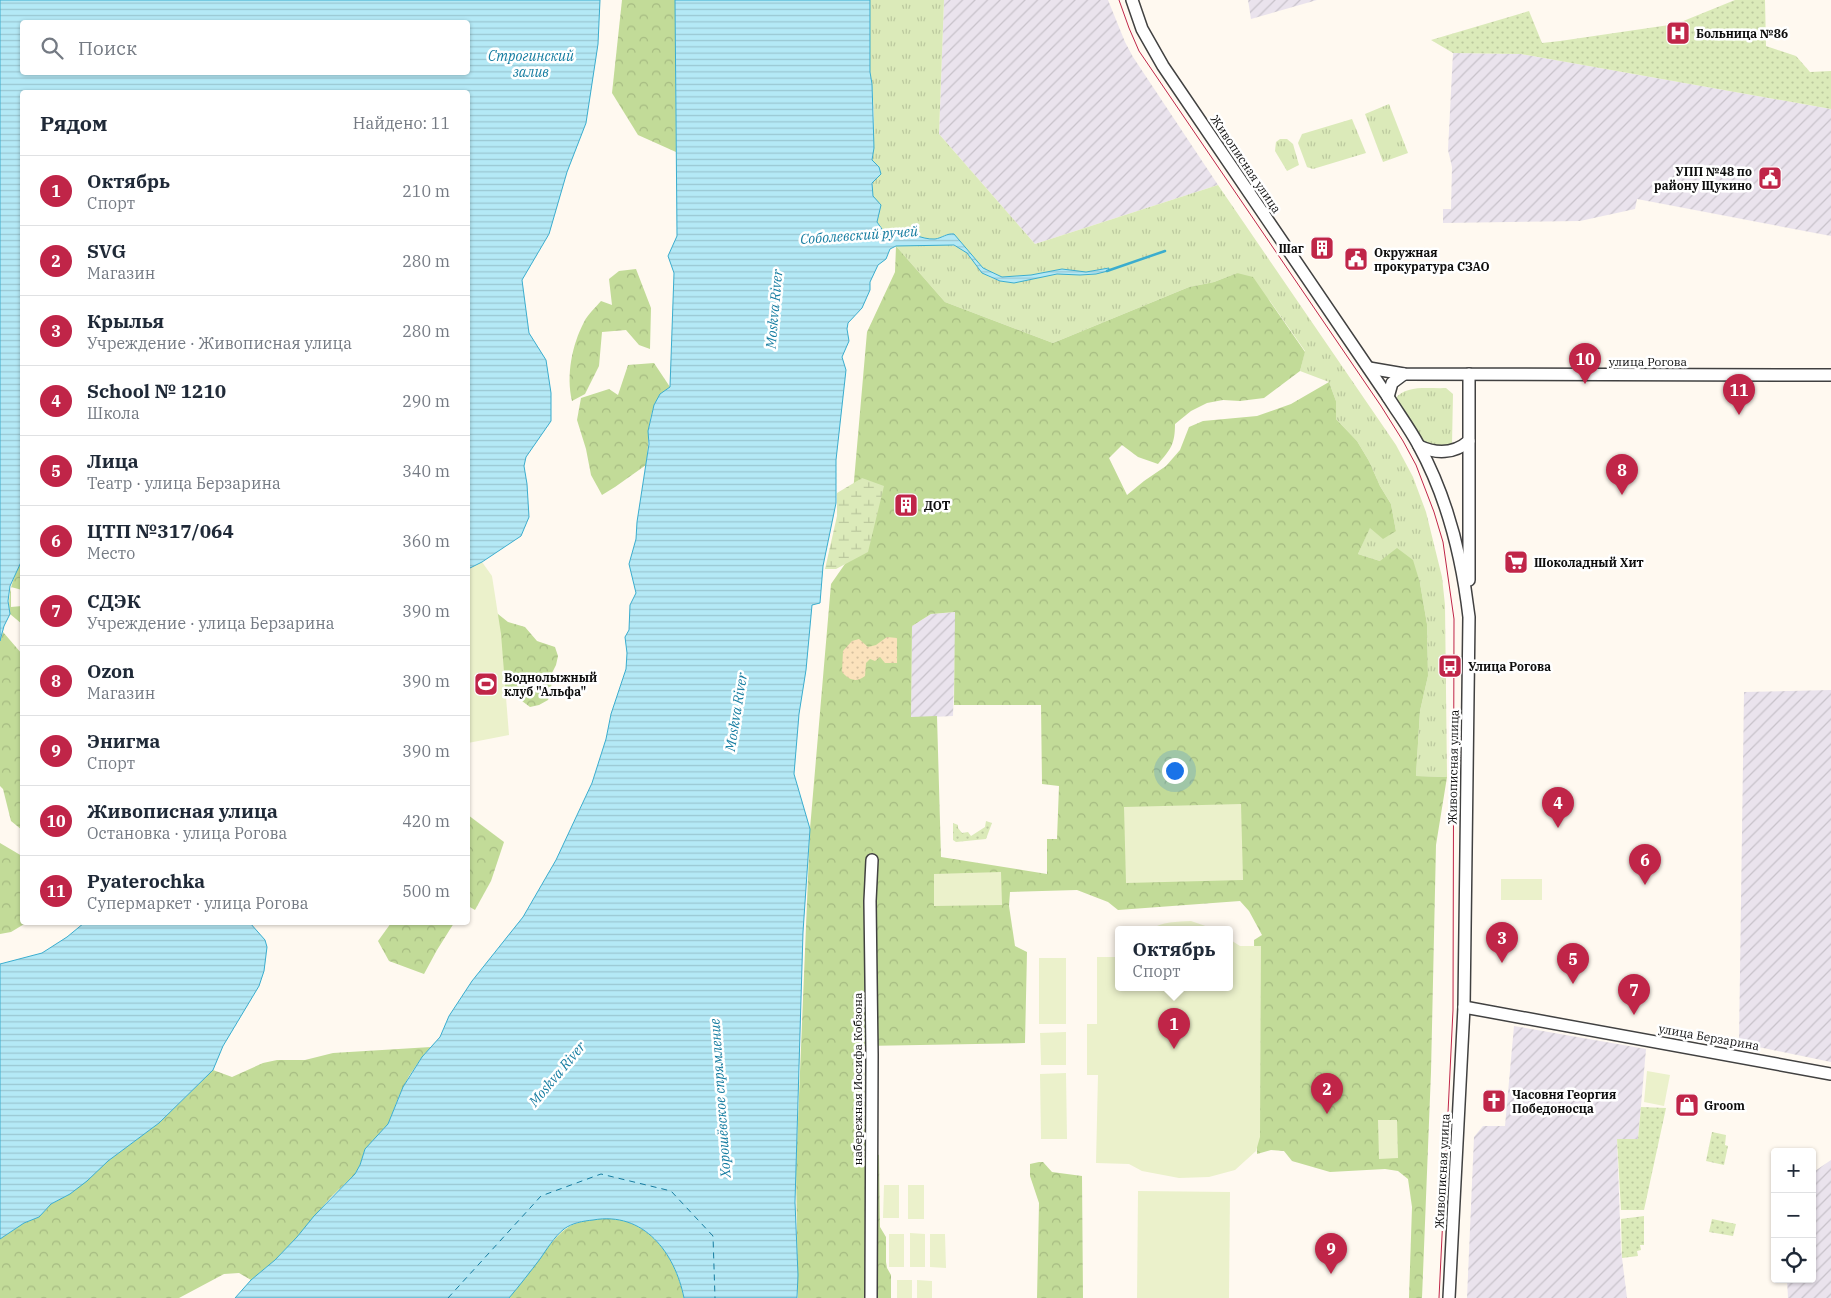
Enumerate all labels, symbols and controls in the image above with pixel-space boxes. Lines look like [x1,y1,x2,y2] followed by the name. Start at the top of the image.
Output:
[20,20,470,75] search box
[1665,20,1691,46] hospital icon: Больница №86
[1696,26,1788,41] place label: Больница №86
[38,34,66,62] icon: search
[78,36,137,60] text: Поиск
[488,47,574,81] water label: Строгинский залив
[40,109,108,137] text: Рядом
[1208,112,1285,216] street label: Живописная улица
[353,113,450,133] text: Найдено: 11
[1654,164,1752,193] place label: УПП №48 по району Щукино
[1757,165,1783,191] public building icon: УПП №48 по району Щукино
[87,169,170,193] text: Октябрь
[51,181,61,201] text: 1
[402,181,450,201] text: 210 m
[87,193,135,213] text: Спорт
[800,222,919,248] water label: Соболевский ручей
[1309,235,1335,261] building icon: Шаг
[87,239,126,263] text: SVG
[1279,241,1304,256] place label: Шаг
[1374,245,1490,274] place label: Окружная прокуратура СЗАО
[1343,246,1369,272] public building icon: Окружная прокуратура СЗАО
[51,251,61,271] text: 2
[402,251,450,271] text: 280 m
[87,263,155,283] text: Магазин
[761,268,786,350] water label: Moskva River
[87,309,164,333] text: Крылья
[51,321,61,341] text: 3
[402,321,450,341] text: 280 m
[87,333,352,353] text: Учреждение · Живописная улица
[1569,343,1601,384] pin: 10
[1609,354,1688,369] street label: улица Рогова
[1723,374,1755,415] pin: 11
[87,379,226,403] text: School № 1210
[51,391,61,411] text: 4
[402,391,450,411] text: 290 m
[87,403,140,423] text: Школа
[87,449,139,473] text: Лица
[1606,454,1638,495] pin: 8
[51,461,61,481] text: 5
[402,461,450,481] text: 340 m
[87,473,281,493] text: Театр · улица Берзарина
[893,492,919,518] building icon: ДОТ
[924,498,951,513] place label: ДОТ
[87,519,234,543] text: ЦТП №317/064
[51,531,61,551] text: 6
[402,531,450,551] text: 360 m
[87,543,135,563] text: Место
[1503,549,1529,575] supermarket icon: Шоколадный Хит
[1534,555,1644,570] place label: Шоколадный Хит
[87,589,141,613] text: СДЭК
[51,601,61,621] text: 7
[402,601,450,621] text: 390 m
[87,613,335,633] text: Учреждение · улица Берзарина
[1437,653,1463,679] bus stop icon: Улица Рогова
[87,659,135,683] text: Ozon
[1468,659,1551,674] place label: Улица Рогова
[504,670,597,699] place label: Воднолыжный клуб "Альфа"
[51,671,61,691] text: 8
[402,671,450,691] text: 390 m
[473,671,499,697] sports icon: Воднолыжный клуб "Альфа"
[721,671,751,754] water label: Moskva River
[87,683,155,703] text: Магазин
[1444,709,1462,825] street label: Живописная улица
[87,729,160,753] text: Энигма
[51,741,61,761] text: 9
[402,741,450,761] text: 390 m
[87,753,135,773] text: Спорт
[1162,758,1188,784] your location
[1542,787,1574,828] pin: 4
[87,799,278,823] text: Живописная улица
[46,811,66,831] text: 10
[402,811,450,831] text: 420 m
[87,823,287,843] text: Остановка · улица Рогова
[1629,844,1661,885] pin: 6
[87,869,205,893] text: Pyaterochka
[46,881,66,901] text: 11
[402,881,450,901] text: 500 m
[87,893,309,913] text: Супермаркет · улица Рогова
[1486,922,1518,963] pin: 3
[1115,926,1233,991] popup
[1133,937,1216,961] text: Октябрь
[1557,943,1589,984] pin: 5
[1133,961,1181,981] text: Спорт
[1618,974,1650,1015] pin: 7
[850,992,865,1165] street label: набережная Иосифа Кобзона
[1158,1008,1190,1049] pin: 1
[705,1017,735,1179] water label: Хорошёвское спрямление
[1657,1021,1761,1053] street label: улица Берзарина
[524,1037,590,1111] water label: Moskva River
[1311,1073,1343,1114] pin: 2
[1512,1087,1616,1116] place label: Часовня Георгия Победоносца
[1481,1088,1507,1114] church icon: Часовня Георгия Победоносца
[1674,1092,1700,1118] shop icon: Groom
[1704,1098,1745,1113] place label: Groom
[1432,1113,1453,1229] street label: Живописная улица
[1771,1148,1816,1283] map controls
[1771,1148,1816,1193] button: +
[1771,1193,1816,1238] button: −
[1315,1233,1347,1274] pin: 9
[1771,1238,1816,1283] button: locate

